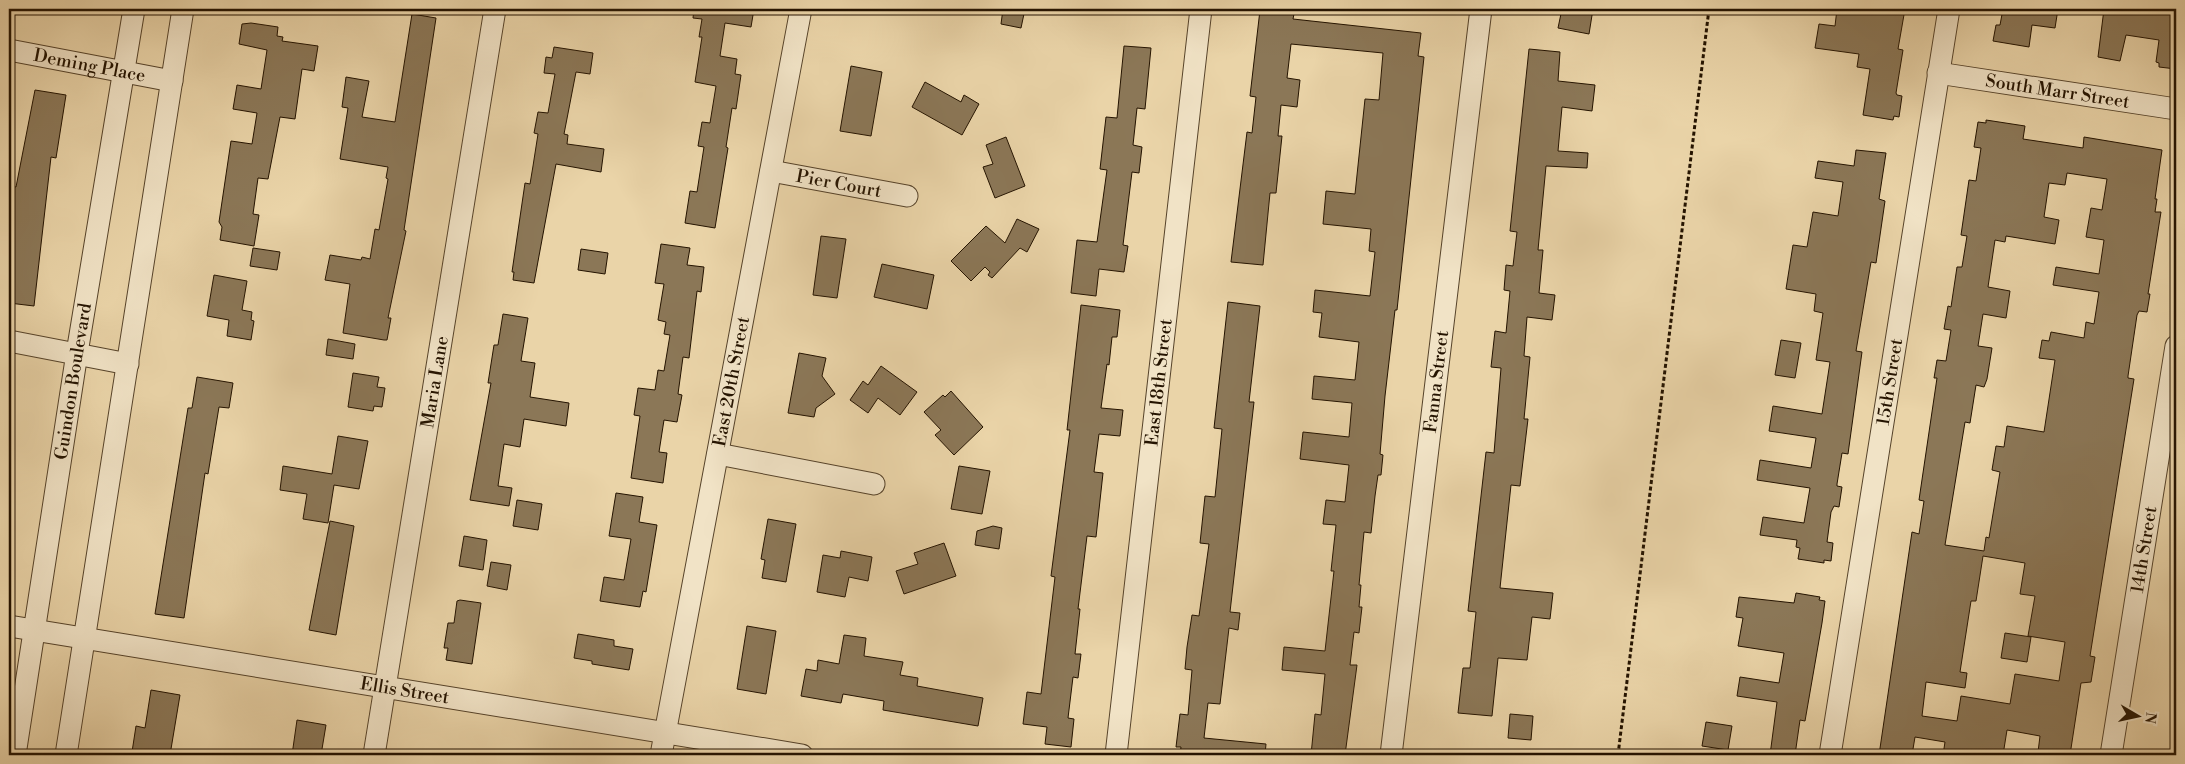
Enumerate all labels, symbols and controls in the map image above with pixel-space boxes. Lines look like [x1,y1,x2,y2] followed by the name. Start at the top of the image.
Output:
[32,43,147,87] street label: Deming Place
[1984,69,2132,113] street label: South Marr Street
[794,164,884,203] street label: Pier Court
[49,301,97,461] street label: Guindon Boulevard
[708,314,755,448] street label: East 20th Street
[1140,317,1177,447] street label: East 18th Street
[1418,329,1454,434] street label: Fanna Street
[416,334,453,430] street label: Maria Lane
[1871,336,1908,427] street label: 15th Street
[2125,504,2162,595] street label: 14th Street
[359,672,451,709] street label: Ellis Street
[2112,692,2162,742] north arrow
[2140,711,2160,725] text: N

